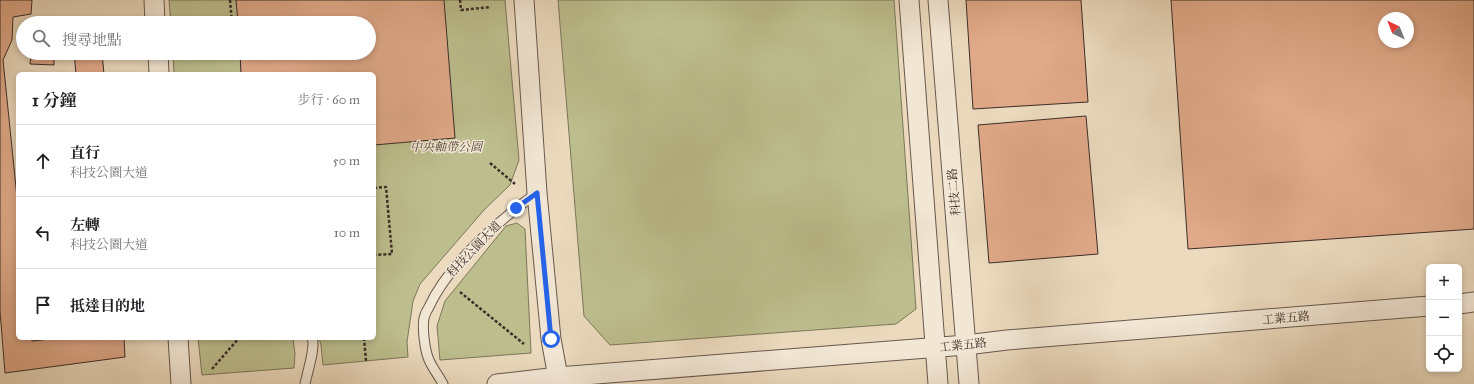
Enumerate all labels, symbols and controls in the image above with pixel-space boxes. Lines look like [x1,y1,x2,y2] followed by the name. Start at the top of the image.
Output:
[1378,12,1414,48] north arrow
[16,16,376,60] search box
[30,27,52,49] icon: search
[62,31,122,49] text: 搜尋地點
[32,90,76,111] text: 1 分鐘
[298,92,360,108] text: 步行 · 60 m
[410,140,484,154] park label: 中央軸帶公園
[70,144,100,162] text: 直行
[32,150,54,172] icon: ahead
[333,153,360,169] text: 50 m
[70,165,148,181] text: 科技公園大道
[945,167,963,217] street label: 科技二路
[507,199,525,217] route end
[70,216,100,234] text: 左轉
[444,218,504,280] street label: 科技公園大道
[32,222,54,244] icon: left
[334,225,360,241] text: 10 m
[70,237,148,253] text: 科技公園大道
[1426,264,1462,372] map controls
[1426,264,1462,300] button: +
[32,294,54,316] icon: arrive
[70,297,145,315] text: 抵達目的地
[1426,300,1462,336] button: −
[1261,309,1311,327] street label: 工業五路
[542,330,560,348] route start
[938,336,988,354] street label: 工業五路
[1426,336,1462,372] button: locate

